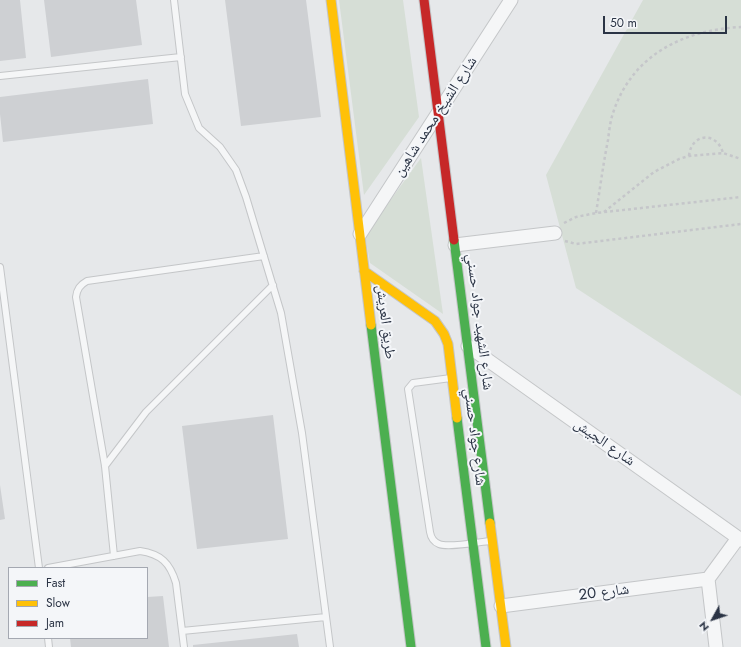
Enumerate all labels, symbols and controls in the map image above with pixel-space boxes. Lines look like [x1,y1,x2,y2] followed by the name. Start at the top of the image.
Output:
[605,8,729,34] scale bar
[610,14,637,32] text: 50 m
[390,54,482,180] street label: شارع الشيخ محمد شاهين
[462,253,496,391] street label: شارع الشهيد جواد حسني
[372,284,398,360] street label: طريق العريش
[459,387,489,487] street label: شارع جواد حسني
[570,415,638,471] street label: شارع الجيش
[8,567,148,639] legend
[46,574,65,592] text: Fast
[578,581,630,605] street label: شارع 20
[46,594,70,612] text: Slow
[693,599,733,639] north arrow
[46,614,64,632] text: Jam
[695,618,713,635] text: N

